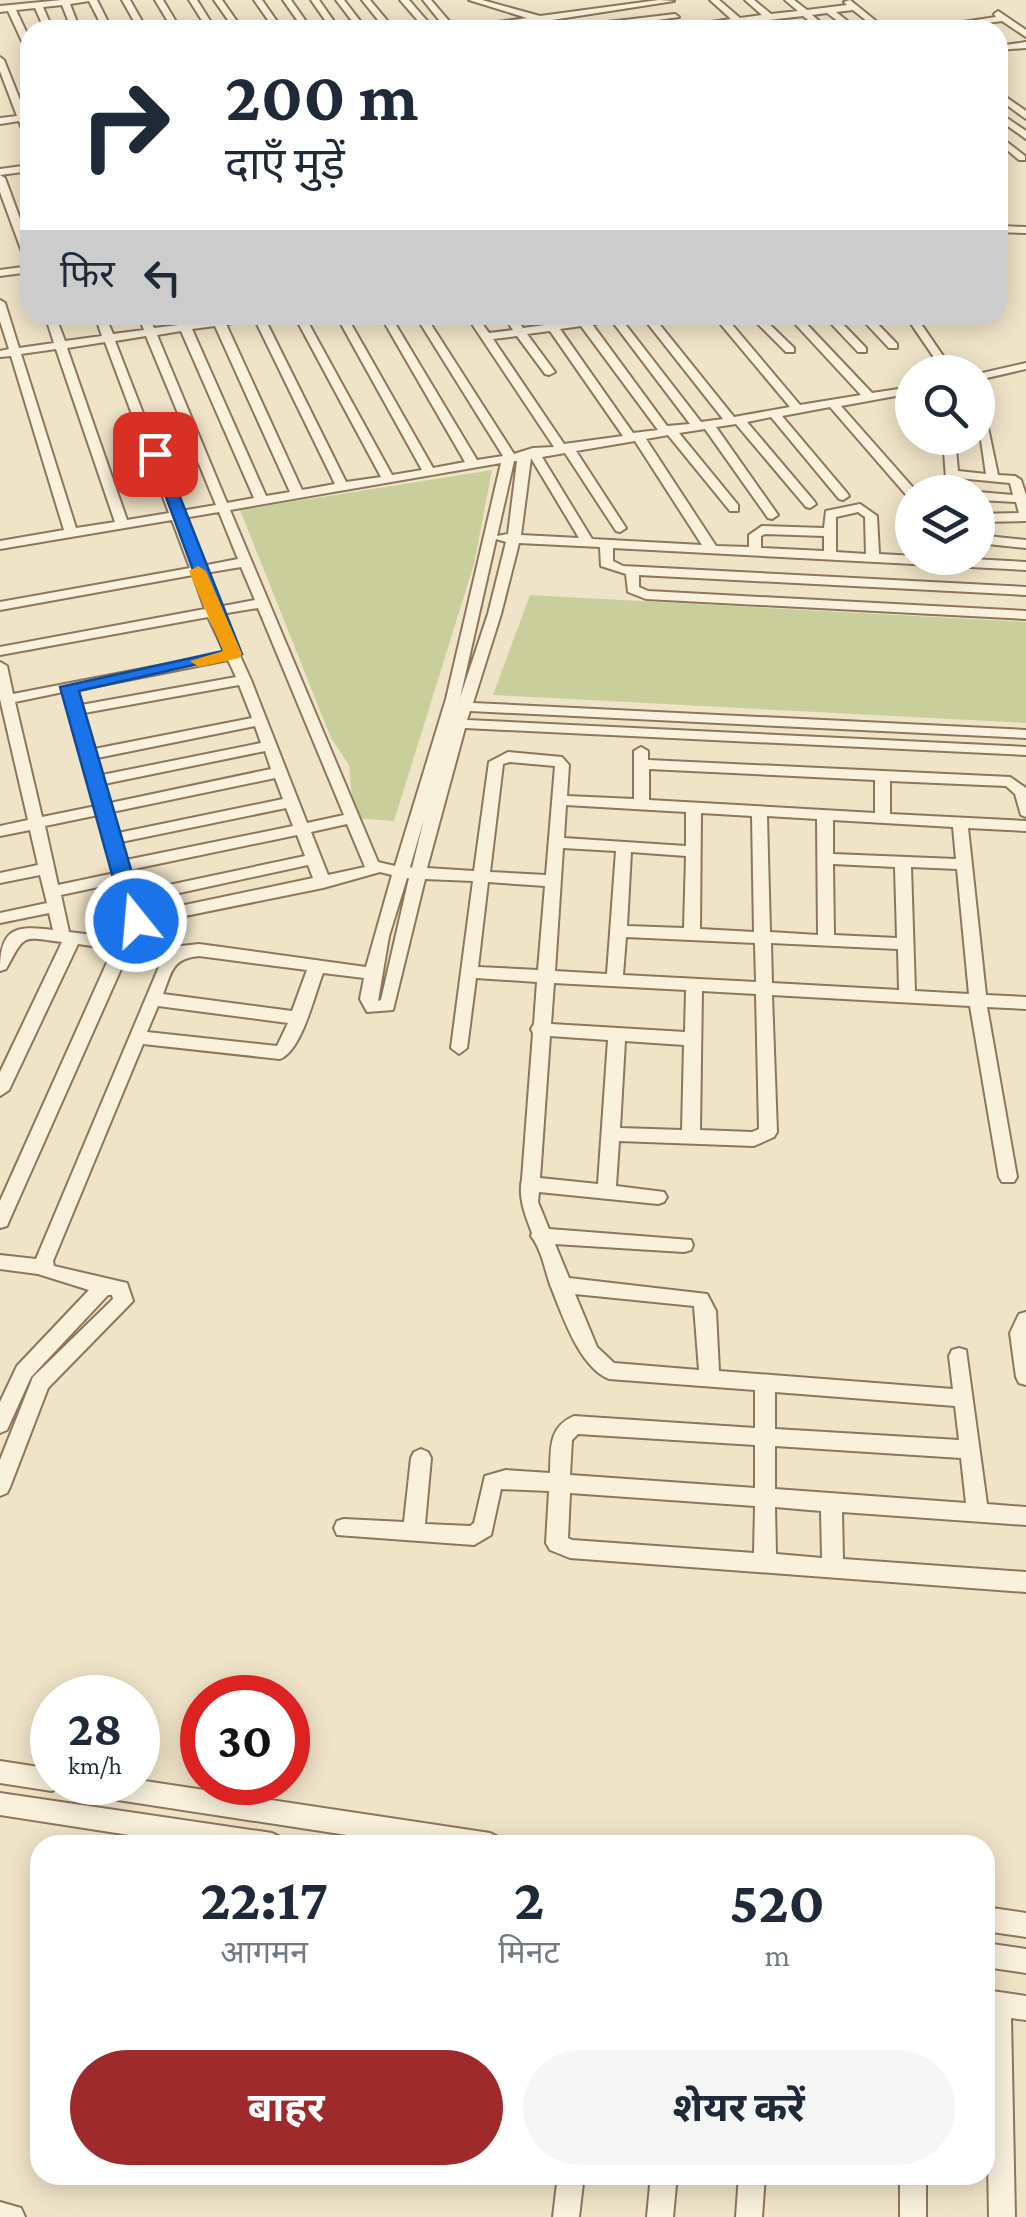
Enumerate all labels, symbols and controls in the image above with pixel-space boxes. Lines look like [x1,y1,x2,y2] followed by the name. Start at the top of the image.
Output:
[225,57,418,135] text: 200 m
[60,60,190,190] icon: right
[225,139,345,189] text: दाएँ मुड़ें
[135,250,190,305] icon: left
[60,253,115,295] text: फिर
[895,355,995,575] map controls
[895,355,995,455] button: search
[113,412,198,497] pin
[128,427,183,482] icon: arrive
[895,475,995,575] button: layers
[84,869,188,973] position arrow
[180,1675,310,1805] speed limit sign: 30
[68,1700,122,1756] text: 28
[68,1752,122,1779] text: km/h
[200,1865,328,1932] text: 22:17
[514,1865,544,1932] text: 2
[730,1868,825,1935] text: 520
[220,1934,308,1970] text: आगमन
[498,1934,560,1970] text: मिनट
[764,1937,790,1973] text: m
[70,2050,503,2165] button: बाहर
[523,2050,955,2165] button: शेयर करें

